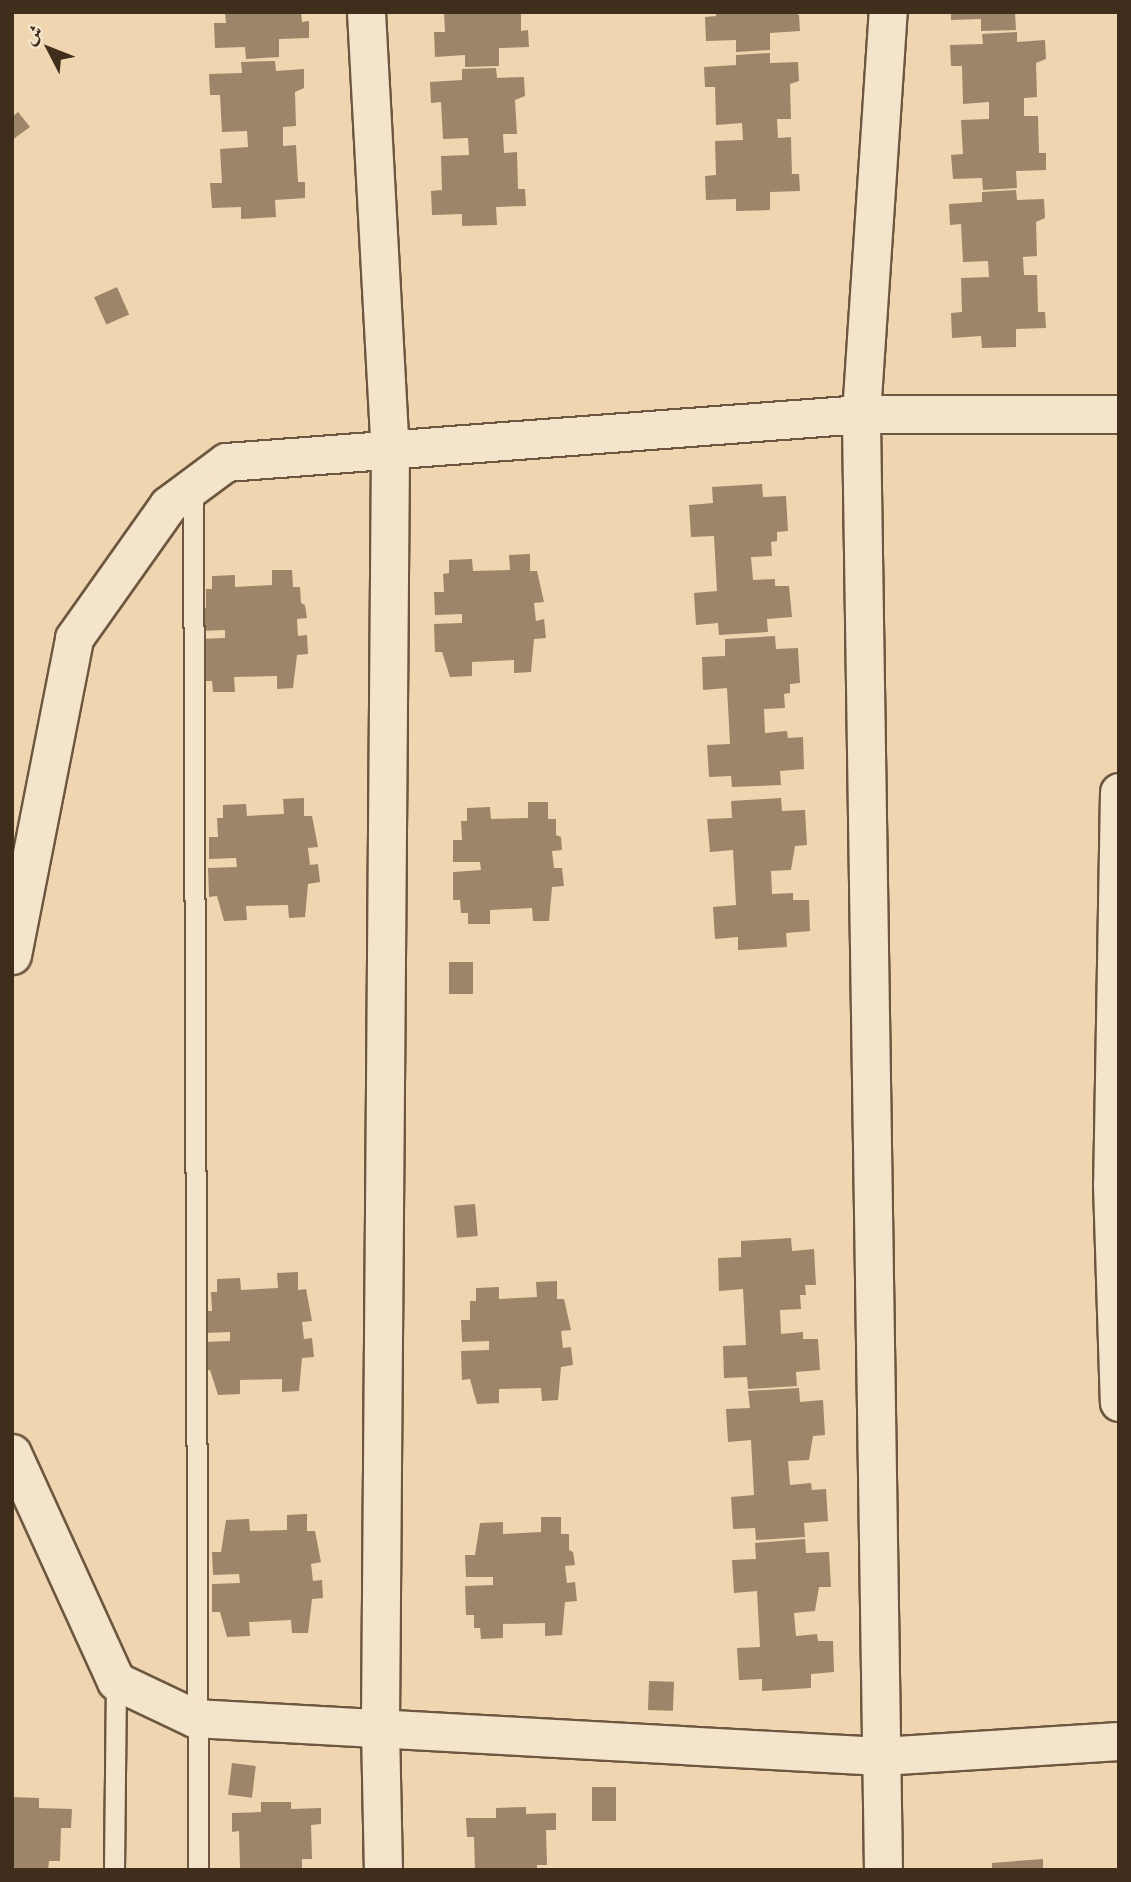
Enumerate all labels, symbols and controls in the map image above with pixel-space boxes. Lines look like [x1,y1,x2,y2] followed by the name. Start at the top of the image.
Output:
[14,14,84,84] north arrow
[17,19,49,50] text: ش

